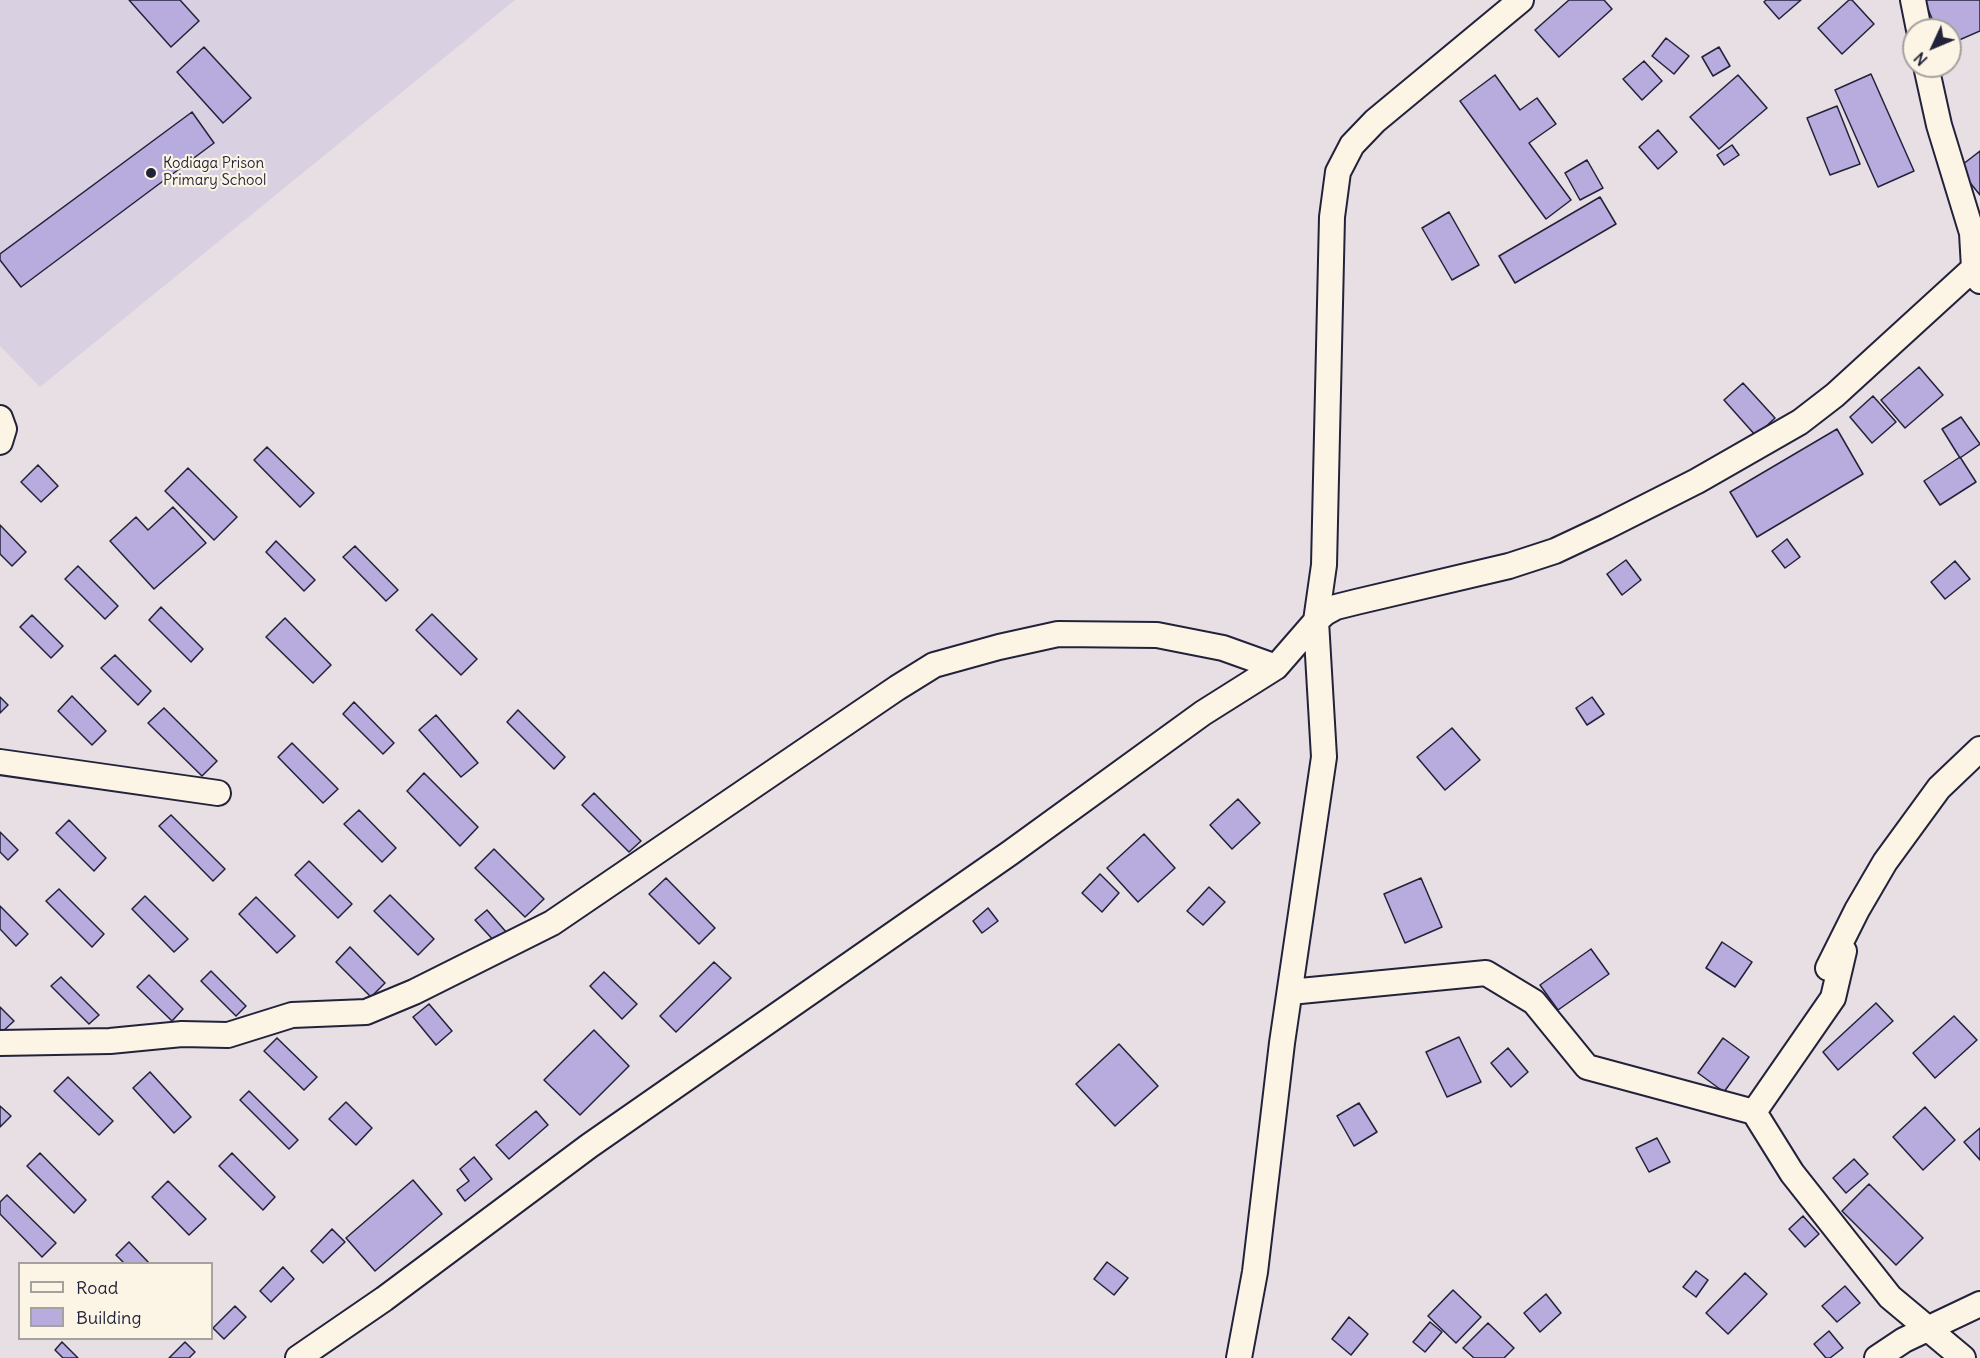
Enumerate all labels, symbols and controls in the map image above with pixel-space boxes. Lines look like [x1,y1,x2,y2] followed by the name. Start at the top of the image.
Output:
[1902,18,1962,78] north arrow
[1909,48,1932,70] text: N
[163,155,266,190] place label: Kodiaga Prison Primary School
[144,166,158,180] marker: Kodiaga Prison Primary School
[18,1262,213,1340] legend
[76,1276,118,1299] text: Road
[76,1306,141,1329] text: Building

